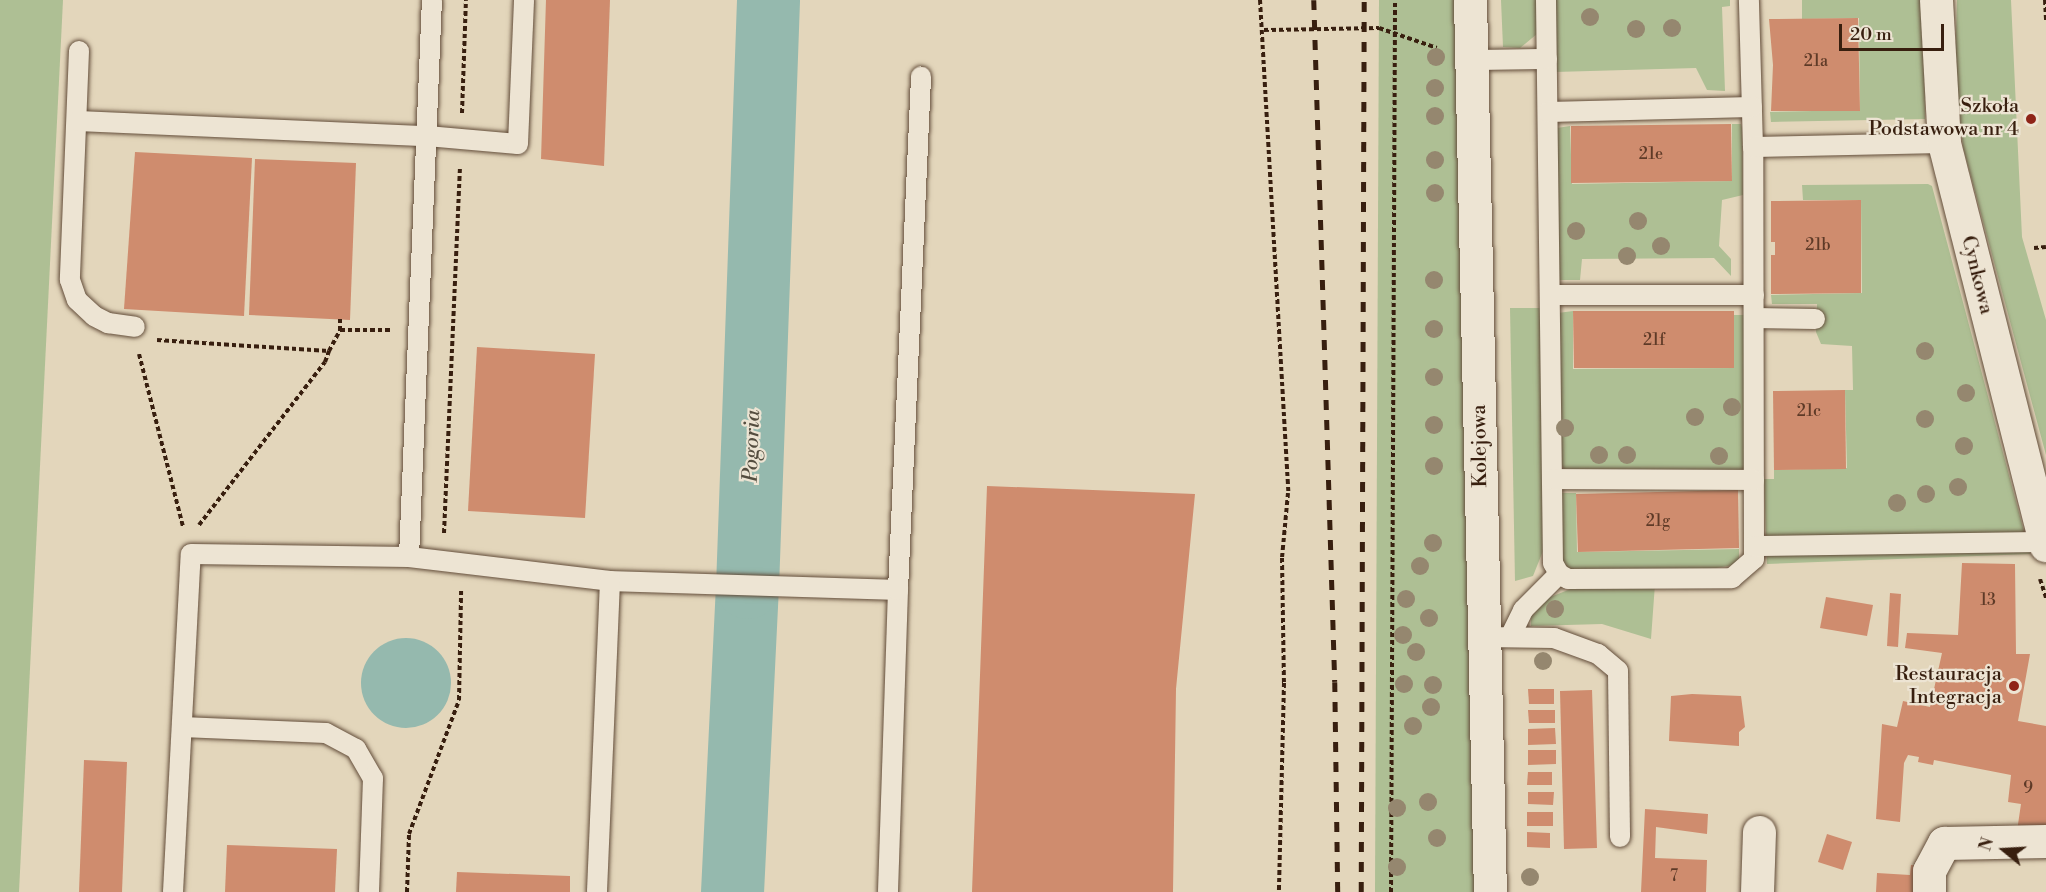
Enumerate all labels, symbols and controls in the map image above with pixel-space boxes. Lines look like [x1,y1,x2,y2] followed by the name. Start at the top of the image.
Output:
[1842,12,1947,50] scale bar
[1850,23,1892,46] text: 20 m
[1804,51,1828,71] house number: 21a
[1869,95,2019,142] place label: Szkoła Podstawowa nr 4
[2024,112,2038,126] marker: Szkoła Podstawowa nr 4
[1639,144,1663,164] house number: 21e
[1956,233,1998,317] street label: Cynkowa
[1805,235,1831,255] house number: 21b
[1643,330,1665,350] house number: 21f
[1797,401,1821,421] house number: 21c
[1467,404,1493,488] street label: Kolejowa
[738,410,766,482] water label: Pogoria
[1646,511,1670,531] house number: 21g
[1980,590,1996,610] house number: 13
[1895,662,2002,709] place label: Restauracja Integracja
[2007,679,2021,693] marker: Restauracja Integracja
[2023,778,2033,798] house number: 9
[1974,820,2034,880] north arrow
[1975,835,1998,854] text: N
[1670,866,1678,886] house number: 7

